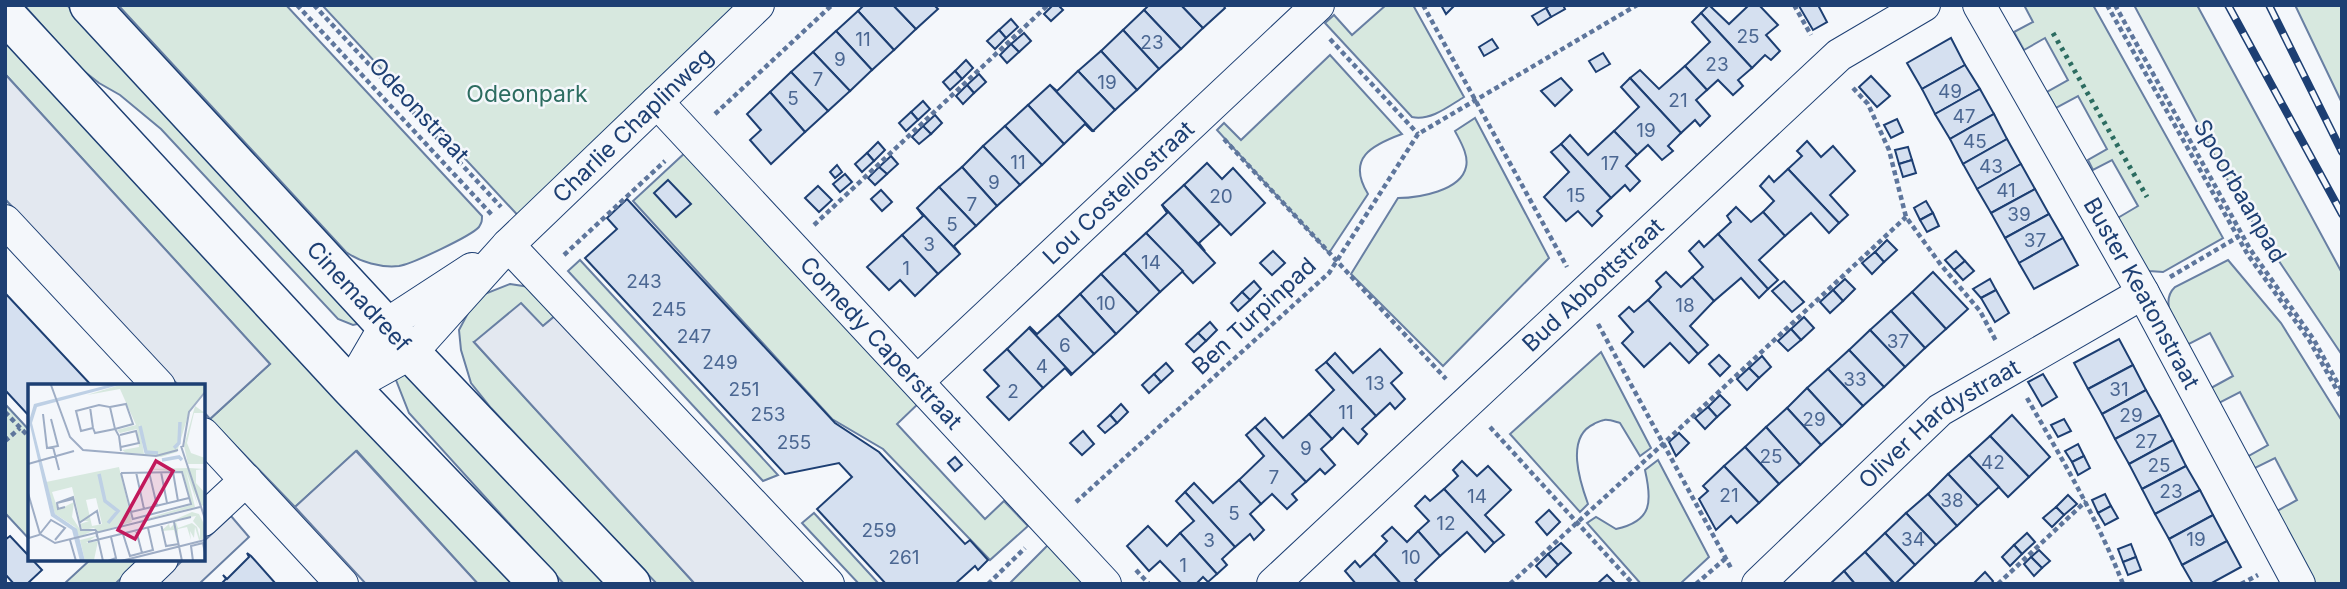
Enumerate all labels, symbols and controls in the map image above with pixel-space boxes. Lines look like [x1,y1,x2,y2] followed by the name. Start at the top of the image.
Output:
[1736,25,1760,48] house number: 25
[855,28,871,51] house number: 11
[1140,31,1164,54] house number: 23
[547,42,719,209] street label: Charlie Chaplinweg
[834,48,846,71] house number: 9
[363,51,475,169] street label: Odeonstraat
[1705,53,1729,76] house number: 23
[813,68,823,91] house number: 7
[1097,71,1117,94] house number: 19
[466,80,588,108] park label: Odeonpark
[1938,80,1962,103] house number: 49
[787,87,799,110] house number: 5
[1668,89,1688,112] house number: 21
[1952,105,1976,128] house number: 47
[1037,115,1200,270] street label: Lou Costellostraat
[2188,115,2292,267] street label: Spoorbaanpad
[1636,119,1656,142] house number: 19
[1963,130,1987,153] house number: 45
[1010,151,1026,174] house number: 11
[1601,152,1619,175] house number: 17
[1979,155,2003,178] house number: 43
[988,171,1000,194] house number: 9
[1996,179,2016,202] house number: 41
[1566,184,1586,207] house number: 15
[1209,185,1233,208] house number: 20
[967,193,977,216] house number: 7
[2078,193,2206,394] street label: Buster Keatonstraat
[2007,203,2031,226] house number: 39
[1517,212,1670,358] street label: Bud Abbottstraat
[946,213,958,236] house number: 5
[2024,229,2046,252] house number: 37
[923,233,935,256] house number: 3
[301,235,417,358] street label: Cinemadreef
[794,251,968,435] street label: Comedy Caperstraat
[1141,251,1161,274] house number: 14
[1186,252,1322,380] street label: Ben Turpinpad
[902,257,910,280] house number: 1
[626,270,662,293] house number: 243
[1096,292,1116,315] house number: 10
[1675,294,1695,317] house number: 18
[651,298,687,321] house number: 245
[677,325,711,348] house number: 247
[1887,330,1909,353] house number: 37
[1059,334,1071,357] house number: 6
[702,351,738,374] house number: 249
[1853,353,2025,494] street label: Oliver Hardystraat
[1036,355,1048,378] house number: 4
[1843,368,1867,391] house number: 33
[1365,372,1385,395] house number: 13
[729,378,759,401] house number: 251
[2109,378,2129,401] house number: 31
[1007,380,1019,403] house number: 2
[28,384,205,561] inset map
[1338,401,1354,424] house number: 11
[751,403,785,426] house number: 253
[2119,404,2143,427] house number: 29
[1802,408,1826,431] house number: 29
[2135,430,2157,453] house number: 27
[777,431,811,454] house number: 255
[1300,437,1312,460] house number: 9
[1759,445,1783,468] house number: 25
[1981,451,2005,474] house number: 42
[2147,454,2171,477] house number: 25
[1269,466,1279,489] house number: 7
[2159,480,2183,503] house number: 23
[1719,484,1739,507] house number: 21
[1467,485,1487,508] house number: 14
[1940,489,1964,512] house number: 38
[1228,502,1240,525] house number: 5
[1436,512,1456,535] house number: 12
[862,519,896,542] house number: 259
[1901,528,1925,551] house number: 34
[2186,528,2206,551] house number: 19
[1203,529,1215,552] house number: 3
[888,546,920,569] house number: 261
[1401,546,1421,569] house number: 10
[1179,554,1187,577] house number: 1

